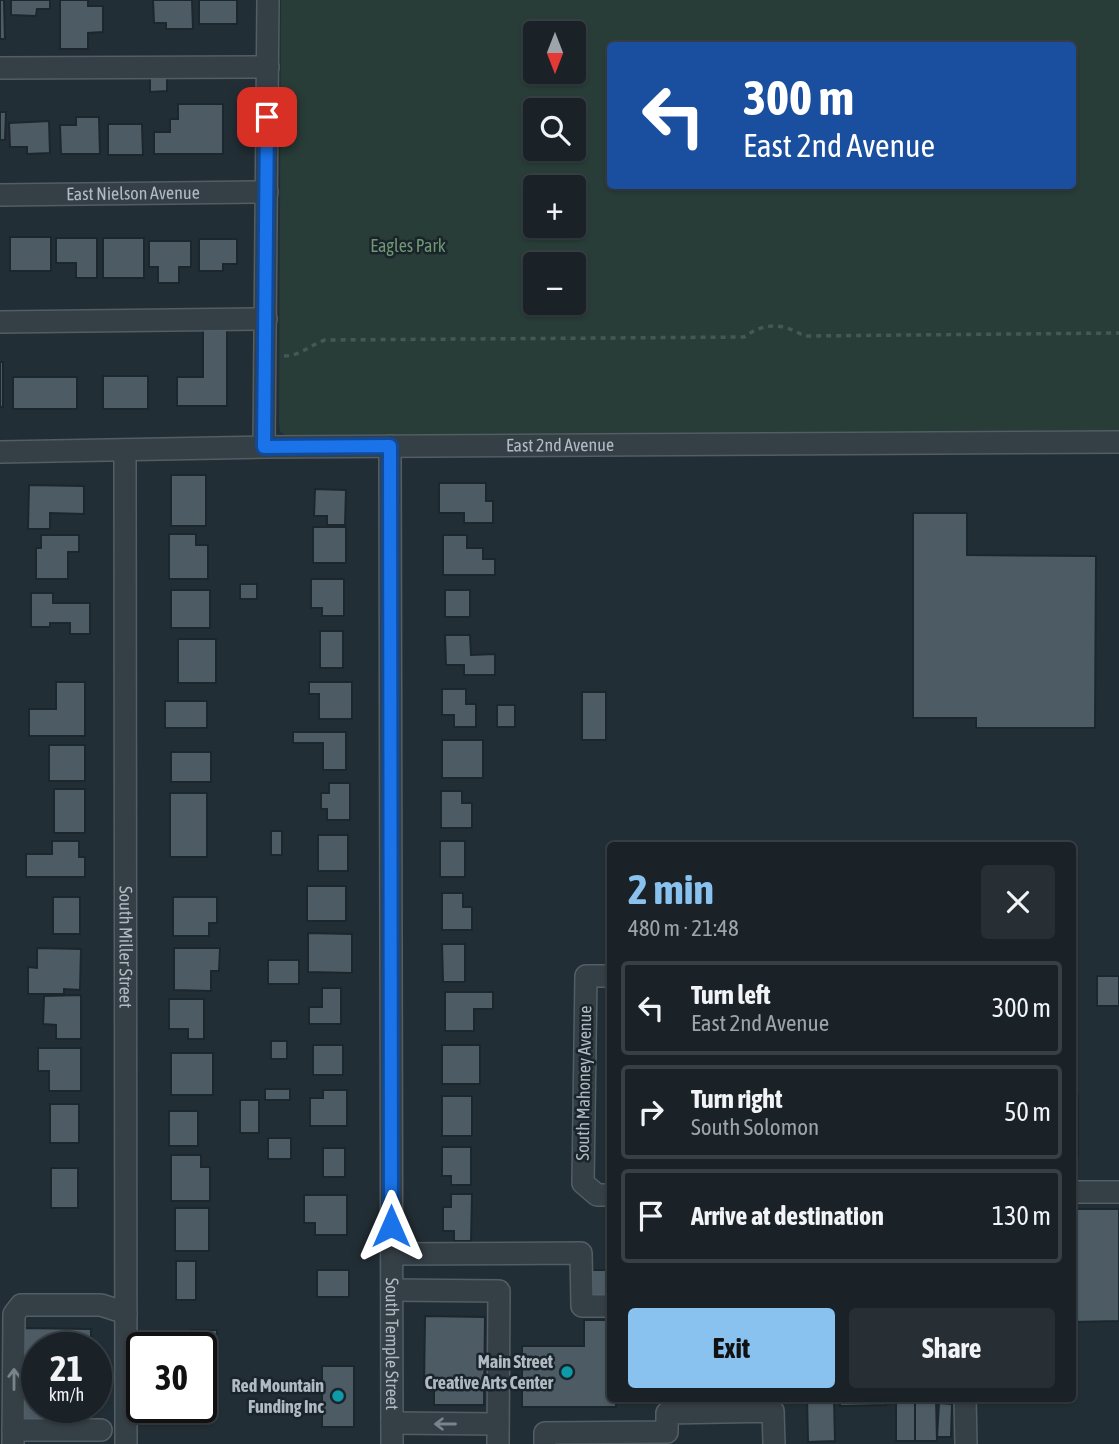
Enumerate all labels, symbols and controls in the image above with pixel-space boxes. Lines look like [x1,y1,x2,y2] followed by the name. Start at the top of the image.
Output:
[523,21,586,84] north arrow
[523,21,586,315] map controls
[743,69,854,125] text: 300 m
[628,70,719,161] icon: left
[237,87,297,147] pin
[248,98,286,136] icon: arrive
[523,98,586,161] button: search
[743,127,935,164] text: East 2nd Avenue
[523,175,586,238] button: +
[66,182,200,204] street label: East Nielson Avenue
[370,235,446,256] park label: Eagles Park
[523,252,586,315] button: −
[506,434,614,456] street label: East 2nd Avenue
[628,865,714,913] text: 2 min
[981,865,1055,939] button: close
[115,886,137,1008] street label: South Miller Street
[628,915,739,941] text: 480 m · 21:48
[691,980,771,1010] text: Turn left
[632,989,670,1027] icon: left
[992,993,1051,1023] text: 300 m
[572,1005,595,1161] street label: South Mahoney Avenue
[691,1010,829,1036] text: East 2nd Avenue
[691,1084,782,1114] text: Turn right
[632,1093,670,1131] icon: right
[1004,1097,1051,1127] text: 50 m
[691,1114,819,1140] text: South Solomon
[354,1189,428,1263] position arrow
[632,1197,670,1235] icon: arrive
[691,1201,884,1231] text: Arrive at destination
[992,1201,1051,1231] text: 130 m
[382,1278,403,1410] street label: South Temple Street
[628,1308,835,1388] button: Exit
[849,1308,1055,1388] button: Share
[126,1332,217,1423] speed limit sign: 30
[50,1348,83,1388] text: 21
[424,1351,554,1393] place label: Main Street Creative Arts Center
[559,1364,575,1380] marker: Main Street Creative Arts Center
[7,1368,21,1391] one-way arrow
[232,1375,324,1417] place label: Red Mountain Funding Inc
[49,1384,84,1405] text: km/h
[330,1388,346,1404] marker: Red Mountain Funding Inc
[433,1417,456,1431] one-way arrow

